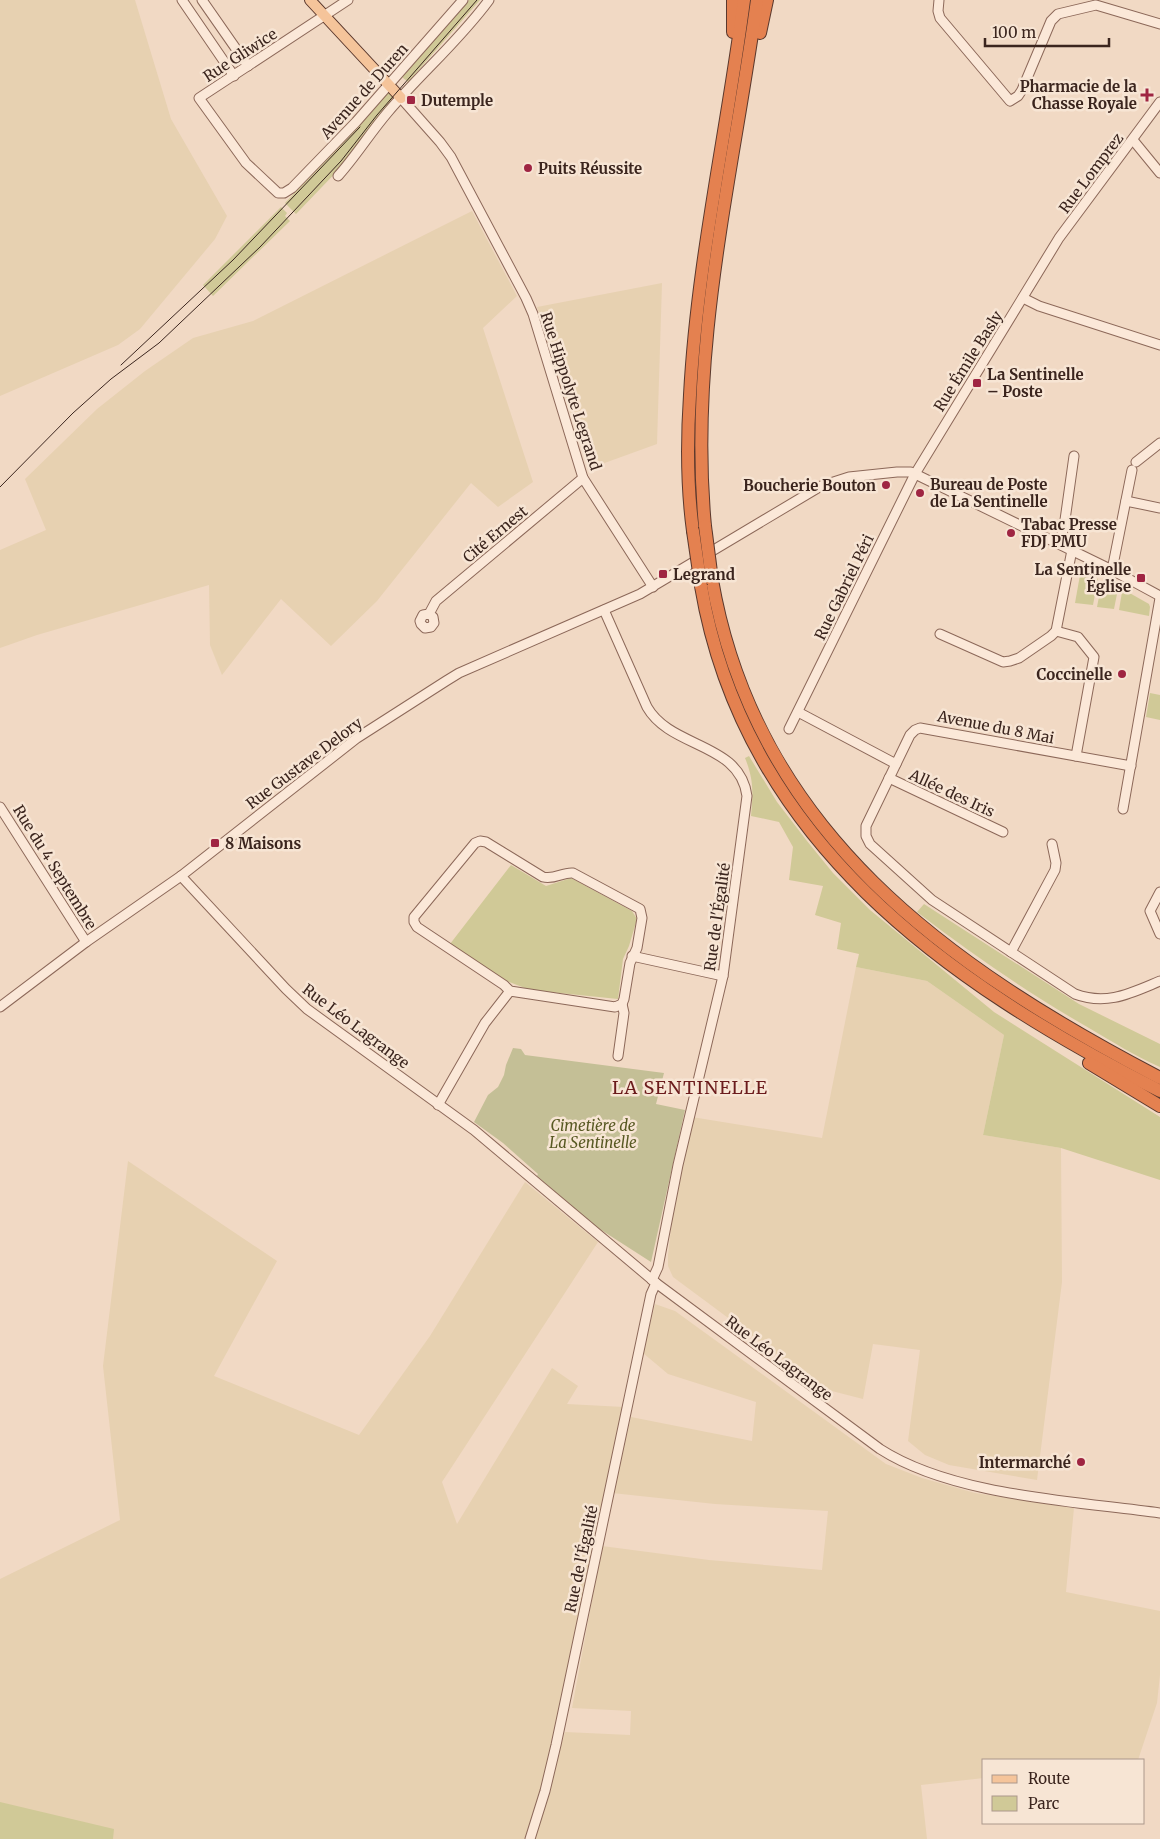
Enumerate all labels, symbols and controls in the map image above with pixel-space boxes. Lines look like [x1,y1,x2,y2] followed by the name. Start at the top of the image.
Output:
[985,15,1109,47] scale bar
[992,23,1036,42] text: 100 m
[200,24,281,86] street label: Rue Gliwice
[316,39,412,143] street label: Avenue de Duren
[1020,77,1138,113] place label: Pharmacie de la Chasse Royale
[1141,89,1153,101] marker: Pharmacie de la Chasse Royale
[421,91,493,110] place label: Dutemple
[405,94,417,106] marker: Dutemple
[1055,129,1127,217] street label: Rue Lomprez
[538,159,642,178] place label: Puits Réussite
[522,162,534,174] marker: Puits Réussite
[929,306,1007,415] street label: Rue Émile Basly
[536,309,606,473] street label: Rue Hippolyte Legrand
[987,365,1084,401] place label: La Sentinelle – Poste
[971,377,983,389] marker: La Sentinelle – Poste
[930,475,1048,511] place label: Bureau de Poste de La Sentinelle
[743,476,876,495] place label: Boucherie Bouton
[880,479,892,491] marker: Boucherie Bouton
[914,487,926,499] marker: Bureau de Poste de La Sentinelle
[459,501,531,567] street label: Cité Ernest
[1021,515,1117,551] place label: Tabac Presse FDJ PMU
[1005,527,1017,539] marker: Tabac Presse FDJ PMU
[810,531,878,643] street label: Rue Gabriel Péri
[1034,560,1131,596] place label: La Sentinelle Église
[673,565,735,584] place label: Legrand
[657,568,669,580] marker: Legrand
[1135,572,1147,584] marker: La Sentinelle Église
[1037,665,1112,684] place label: Coccinelle
[1116,668,1128,680] marker: Coccinelle
[935,706,1056,748] street label: Avenue du 8 Mai
[242,713,366,813] street label: Rue Gustave Delory
[905,765,998,821] street label: Allée des Iris
[9,801,101,933] street label: Rue du 4 Septembre
[225,834,302,853] place label: 8 Maisons
[209,837,221,849] marker: 8 Maisons
[699,861,734,972] street label: Rue de l'Égalité
[299,980,413,1073] street label: Rue Léo Lagrange
[612,1076,768,1099] district label: LA SENTINELLE
[549,1116,637,1152] park label: Cimetière de La Sentinelle
[722,1312,836,1405] street label: Rue Léo Lagrange
[979,1453,1071,1472] place label: Intermarché
[1075,1456,1087,1468] marker: Intermarché
[559,1503,602,1614] street label: Rue de l'Égalité
[982,1759,1145,1824] legend
[1028,1769,1070,1788] text: Route
[1028,1794,1060,1813] text: Parc

